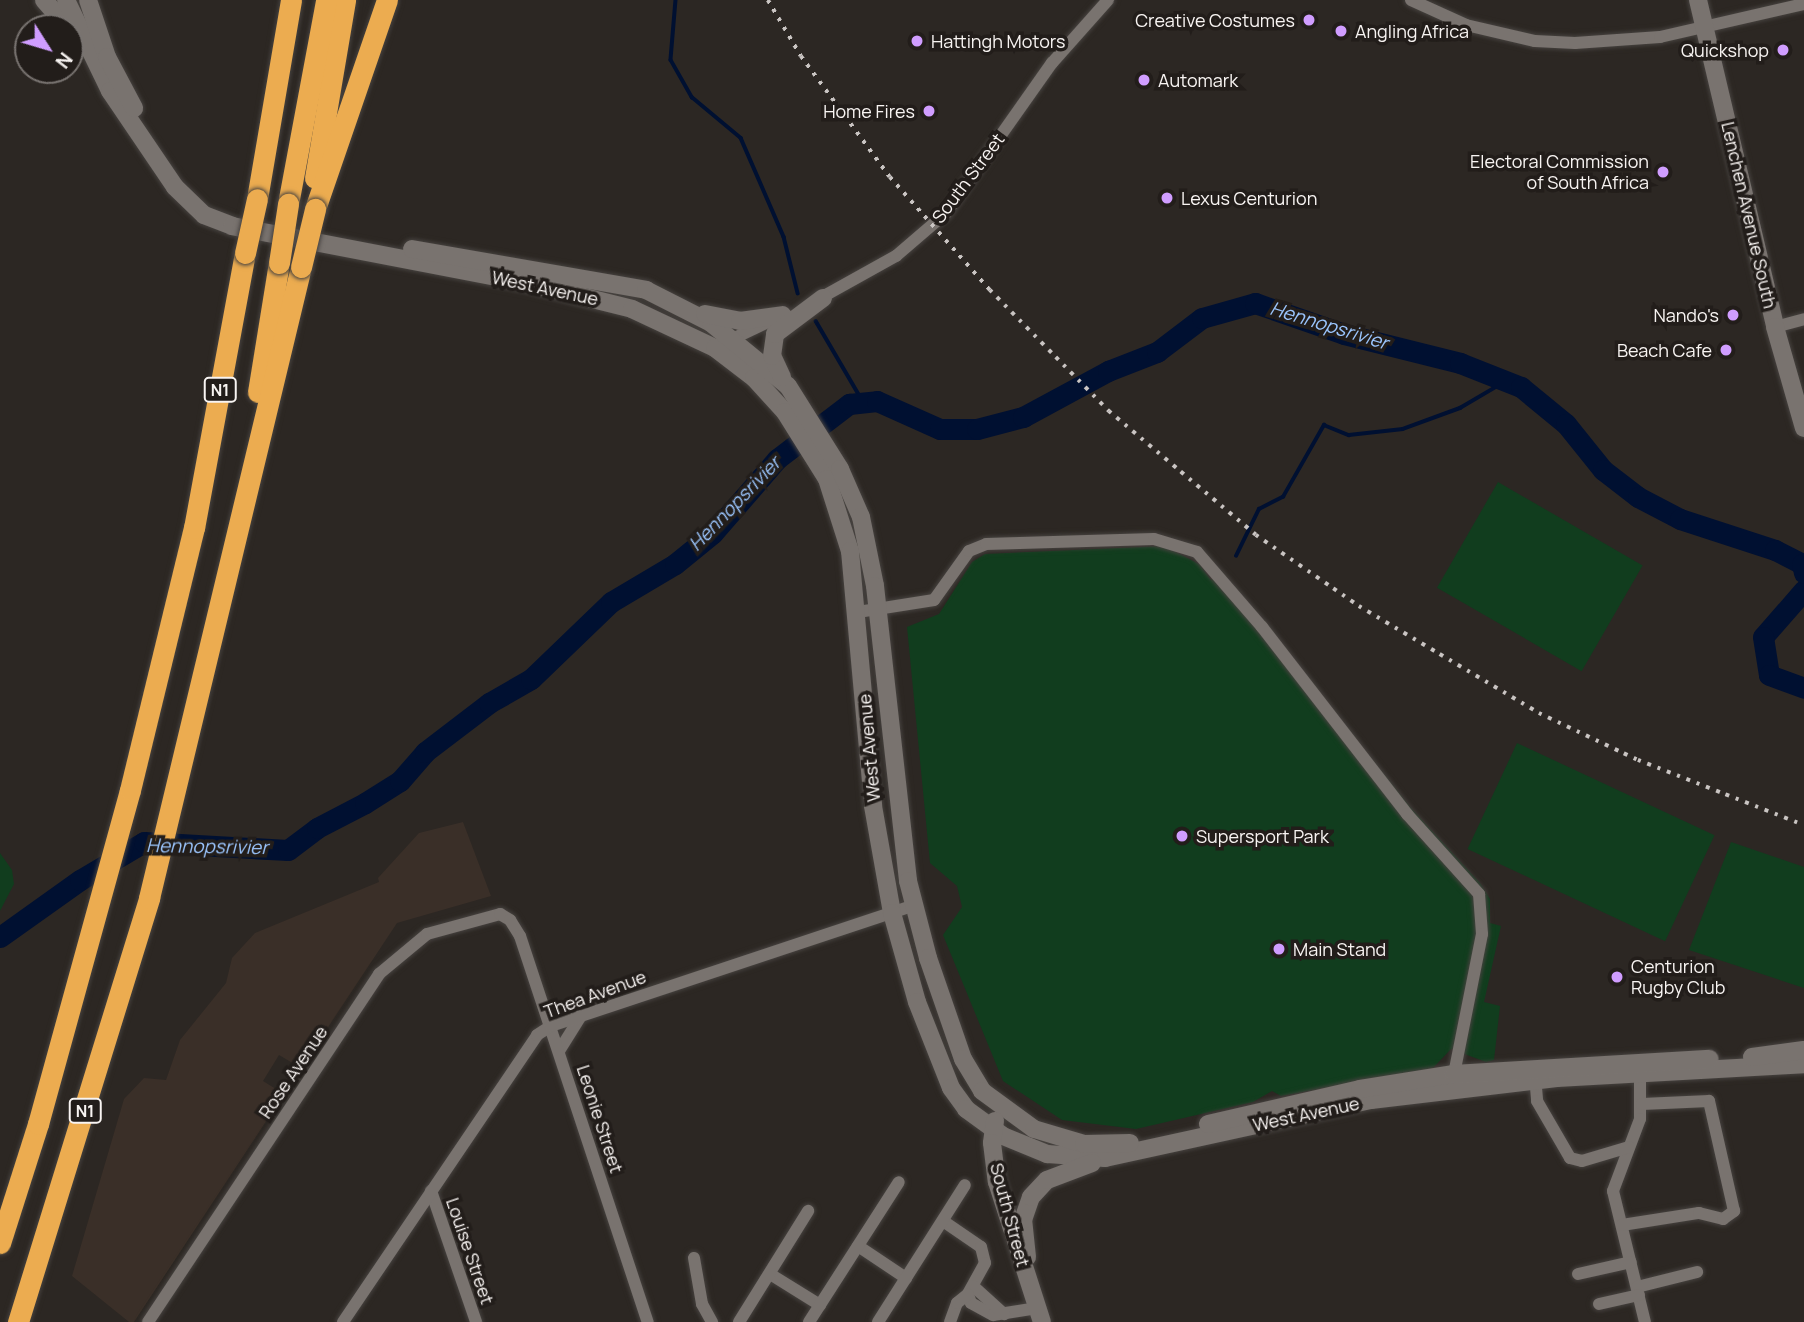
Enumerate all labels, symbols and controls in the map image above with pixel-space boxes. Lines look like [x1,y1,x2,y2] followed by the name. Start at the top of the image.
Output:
[1135,9,1295,31] place label: Creative Costumes
[1301,12,1317,28] marker: Creative Costumes
[14,14,84,84] north arrow
[1355,20,1469,42] place label: Angling Africa
[1333,23,1349,39] marker: Angling Africa
[931,30,1065,52] place label: Hattingh Motors
[909,33,925,49] marker: Hattingh Motors
[1681,39,1769,61] place label: Quickshop
[1775,42,1791,58] marker: Quickshop
[50,47,79,74] text: N
[1158,69,1238,91] place label: Automark
[1136,72,1152,88] marker: Automark
[823,100,915,122] place label: Home Fires
[921,103,937,119] marker: Home Fires
[1717,120,1781,310] street label: Lenchen Avenue South
[927,129,1009,227] street label: South Street
[1470,151,1649,194] place label: Electoral Commission of South Africa
[1655,164,1671,180] marker: Electoral Commission of South Africa
[1181,187,1317,209] place label: Lexus Centurion
[1159,190,1175,206] marker: Lexus Centurion
[490,266,600,310] street label: West Avenue
[1267,297,1391,355] water label: Hennopsrivier
[1653,304,1719,326] place label: Nando's
[1725,307,1741,323] marker: Nando's
[1617,339,1712,361] place label: Beach Cafe
[1718,342,1734,358] marker: Beach Cafe
[202,378,238,402] road number: N1
[684,452,786,556] water label: Hennopsrivier
[854,693,884,803] street label: West Avenue
[1196,825,1329,847] place label: Supersport Park
[1174,828,1190,844] marker: Supersport Park
[146,835,268,859] water label: Hennopsrivier
[1293,938,1386,960] place label: Main Stand
[1271,941,1287,957] marker: Main Stand
[1631,956,1725,998] place label: Centurion Rugby Club
[541,966,649,1022] street label: Thea Avenue
[1609,969,1625,985] marker: Centurion Rugby Club
[254,1022,332,1122] street label: Rose Avenue
[572,1062,628,1176] street label: Leonie Street
[1251,1092,1361,1136] street label: West Avenue
[68,1098,102,1124] road number: N1
[986,1161,1034,1269] street label: South Street
[442,1195,498,1307] street label: Louise Street

